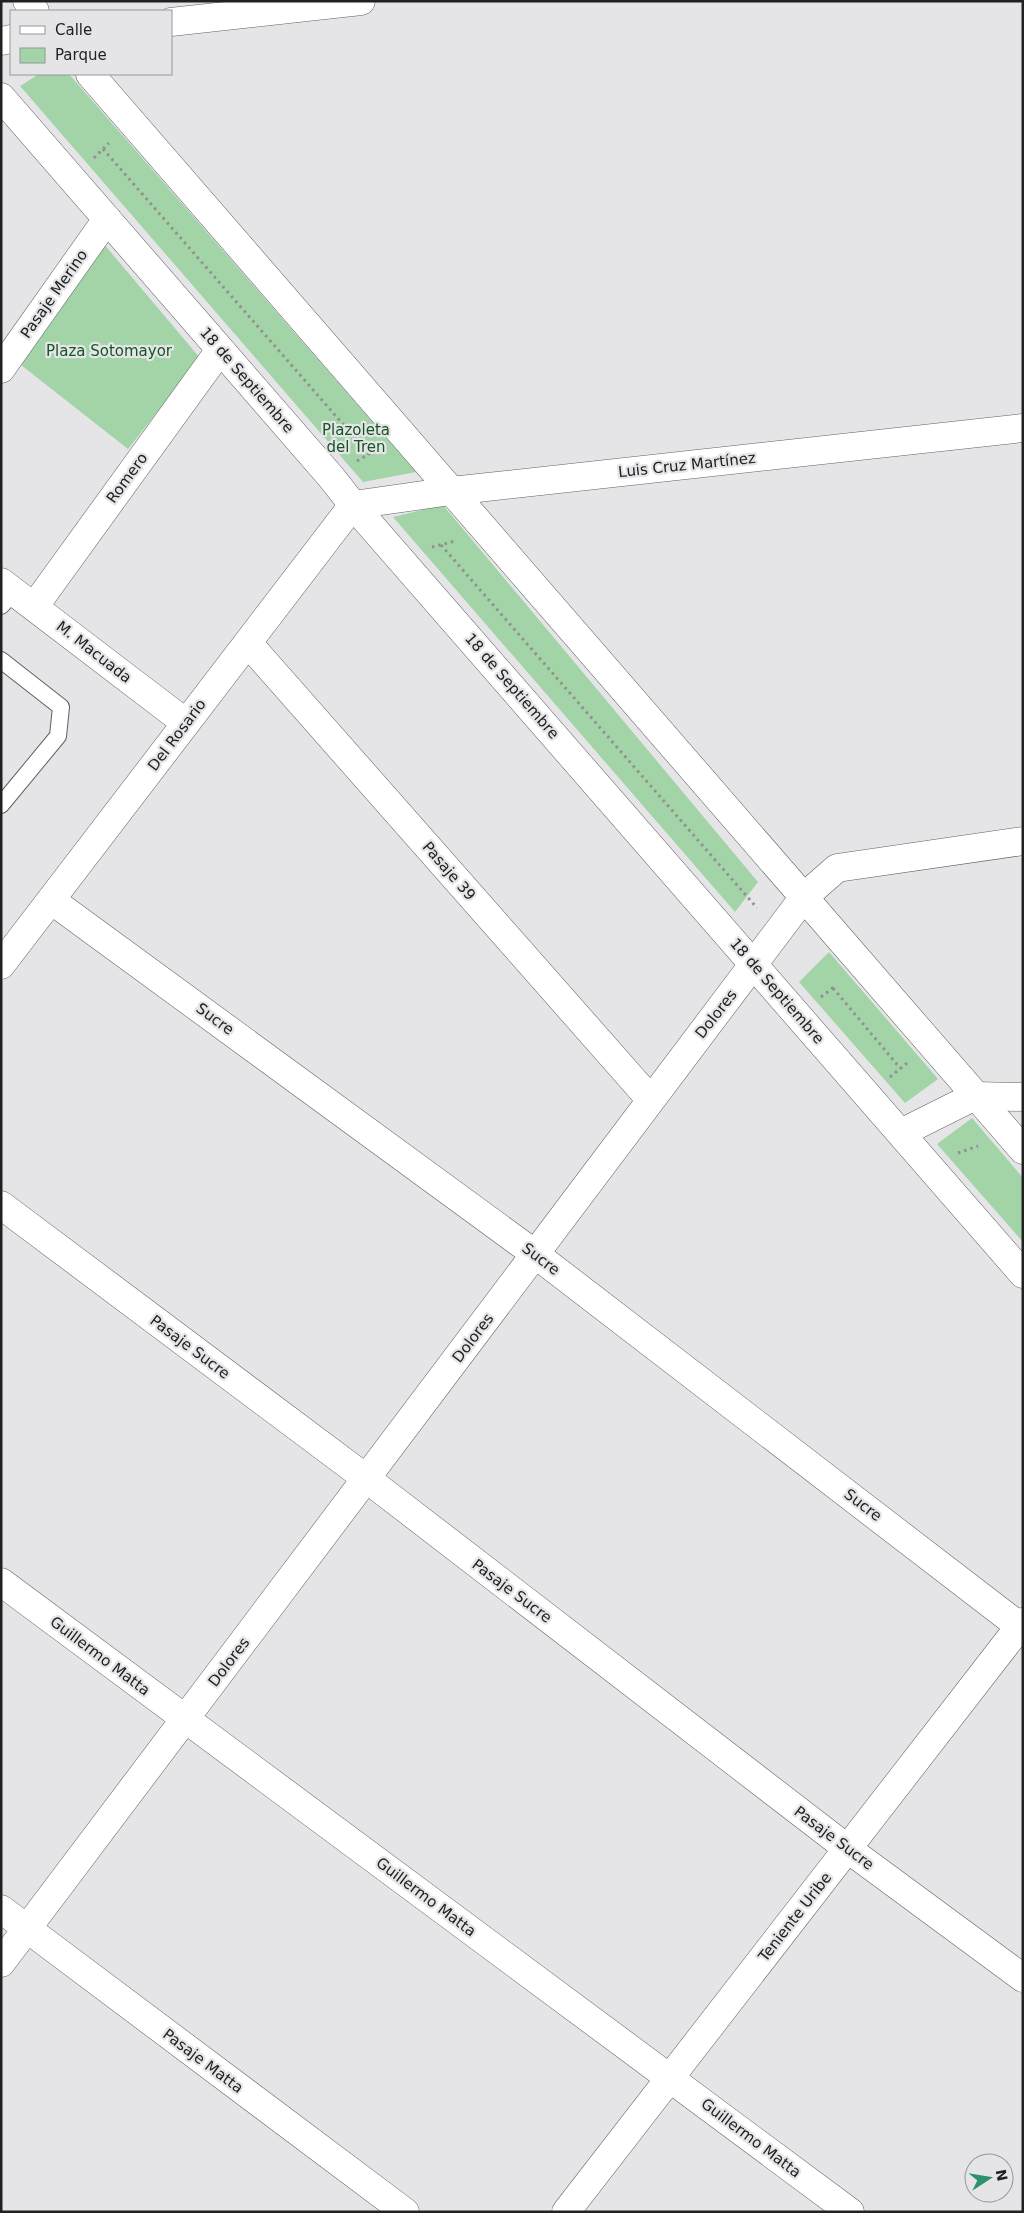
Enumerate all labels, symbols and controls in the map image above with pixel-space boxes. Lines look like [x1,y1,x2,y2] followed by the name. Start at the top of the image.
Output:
[10,10,172,75] legend
[55,21,92,39] text: Calle
[55,46,107,64] text: Parque
[17,246,91,342] street label: Pasaje Merino
[196,323,298,437] street label: 18 de Septiembre
[46,342,173,360] park label: Plaza Sotomayor
[322,421,390,456] park label: Plazoleta del Tren
[103,449,151,507] street label: Romero
[617,449,757,481] street label: Luis Cruz Martínez
[53,617,135,687] street label: M. Macuada
[461,629,563,743] street label: 18 de Septiembre
[144,696,210,774] street label: Del Rosario
[419,838,479,904] street label: Pasaje 39
[726,934,828,1048] street label: 18 de Septiembre
[691,986,741,1042] street label: Dolores
[193,999,237,1039] street label: Sucre
[519,1239,563,1279] street label: Sucre
[449,1310,497,1366] street label: Dolores
[147,1311,233,1383] street label: Pasaje Sucre
[841,1485,885,1525] street label: Sucre
[469,1555,555,1627] street label: Pasaje Sucre
[46,1613,154,1699] street label: Guillermo Matta
[205,1634,253,1690] street label: Dolores
[791,1802,877,1874] street label: Pasaje Sucre
[372,1854,480,1940] street label: Guillermo Matta
[754,1869,835,1966] street label: Teniente Uribe
[159,2025,247,2097] street label: Pasaje Matta
[697,2095,805,2181] street label: Guillermo Matta
[964,2153,1014,2203] north arrow
[993,2168,1011,2183] text: N

